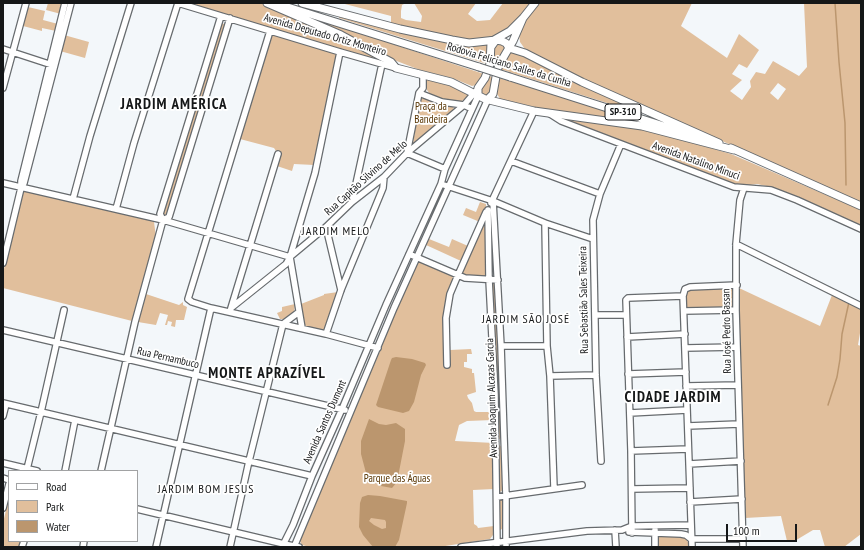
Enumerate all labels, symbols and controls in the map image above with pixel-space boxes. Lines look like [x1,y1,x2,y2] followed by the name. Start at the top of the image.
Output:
[262,11,388,59] street label: Avenida Deputado Ortiz Monteiro
[445,40,573,90] street label: Rodovia Feliciano Salles da Cunha
[121,96,227,114] district label: JARDIM AMÉRICA
[414,100,448,126] park label: Praça da Bandeira
[605,104,641,120] road number: SP-310
[322,137,410,219] street label: Rua Capitão Silvino de Melo
[650,139,742,183] street label: Avenida Natalino Minuci
[302,225,370,239] district label: JARDIM MELO
[576,246,592,354] street label: Rua Sebastião Sales Teixeira
[720,288,734,374] street label: Rua José Pedro Bassan
[482,313,570,327] district label: JARDIM SÃO JOSÉ
[483,338,501,458] street label: Avenida Joaquim Alcazas Garcia
[136,344,200,372] street label: Rua Pernambuco
[208,365,326,383] district label: MONTE APRAZÍVEL
[301,378,349,466] street label: Avenida Santos Dumont
[624,389,722,407] district label: CIDADE JARDIM
[8,470,138,542] legend
[364,472,430,486] park label: Parque das Águas
[46,479,66,494] text: Road
[158,483,254,497] district label: JARDIM BOM JESUS
[46,499,64,514] text: Park
[728,516,799,542] scale bar
[46,519,70,534] text: Water
[733,523,760,538] text: 100 m

